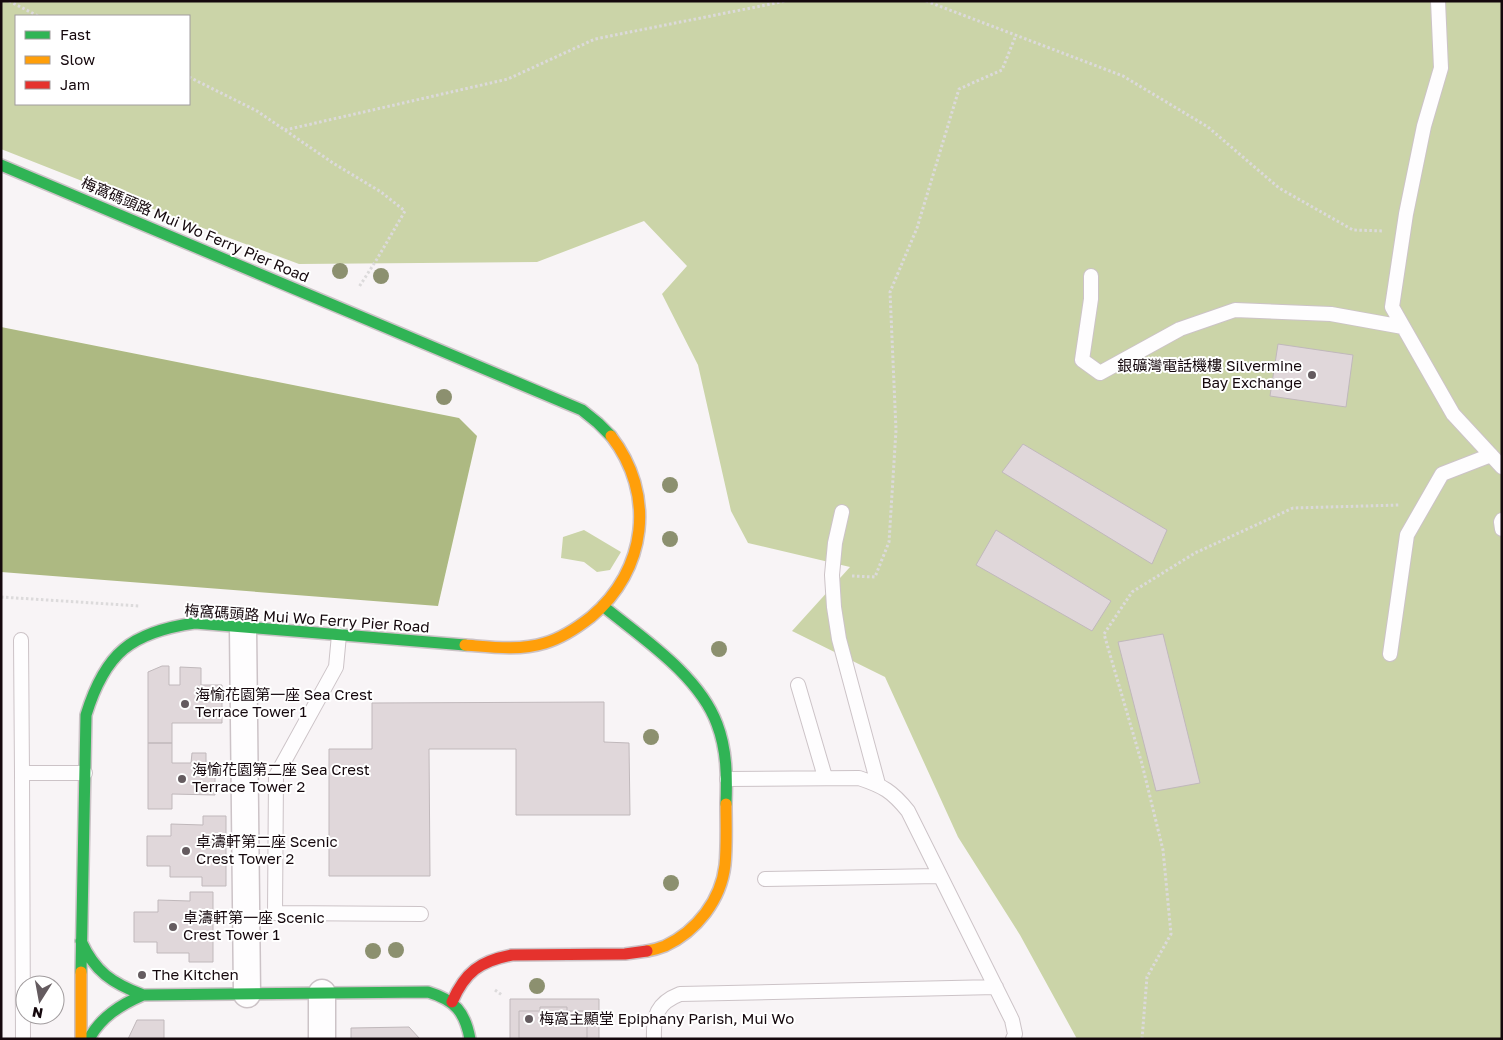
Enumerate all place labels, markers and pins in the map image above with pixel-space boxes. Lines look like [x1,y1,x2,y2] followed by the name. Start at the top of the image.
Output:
[1117,356,1302,391] place label: 銀礦灣電話機樓 Silvermine Bay Exchange
[1306,369,1318,381] marker: 銀礦灣電話機樓 Silvermine Bay Exchange
[195,685,373,720] place label: 海愉花園第一座 Sea Crest Terrace Tower 1
[179,698,191,710] marker: 海愉花園第一座 Sea Crest Terrace Tower 1
[192,760,370,795] place label: 海愉花園第二座 Sea Crest Terrace Tower 2
[176,773,188,785] marker: 海愉花園第二座 Sea Crest Terrace Tower 2
[196,832,338,867] place label: 卓濤軒第二座 Scenic Crest Tower 2
[180,845,192,857] marker: 卓濤軒第二座 Scenic Crest Tower 2
[183,908,325,943] place label: 卓濤軒第一座 Scenic Crest Tower 1
[167,921,179,933] marker: 卓濤軒第一座 Scenic Crest Tower 1
[152,965,239,983] place label: The Kitchen
[136,969,148,981] marker: The Kitchen
[539,1009,794,1027] place label: 梅窩主顯堂 Epiphany Parish, Mui Wo
[523,1013,535,1025] marker: 梅窩主顯堂 Epiphany Parish, Mui Wo

